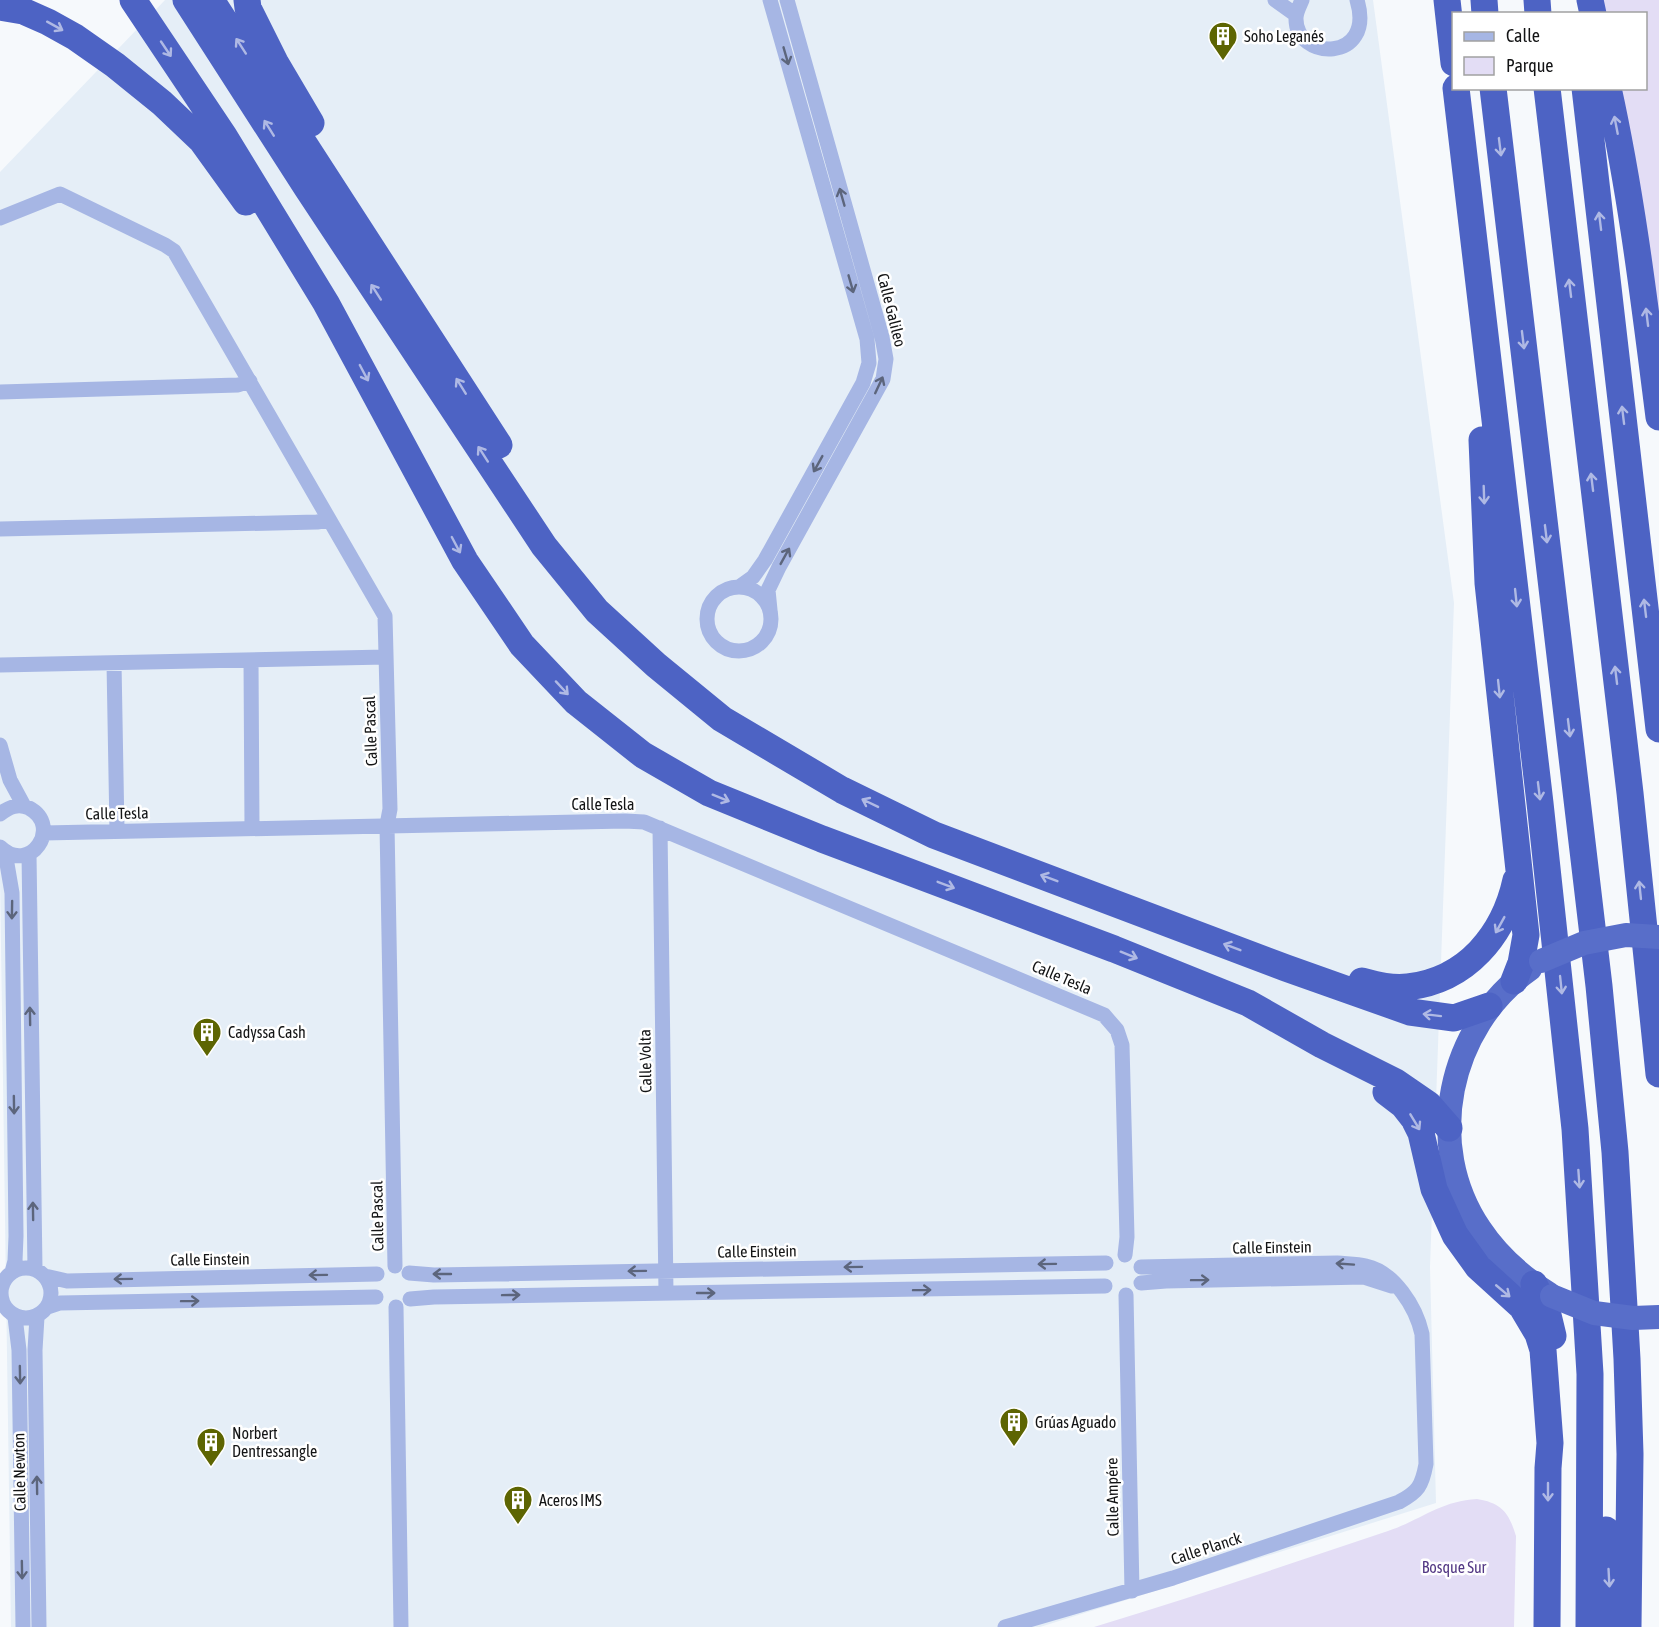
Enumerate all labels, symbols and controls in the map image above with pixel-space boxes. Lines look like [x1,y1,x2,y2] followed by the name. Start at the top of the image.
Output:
[1452,12,1647,90] legend
[46,20,63,32] one-way arrow
[1207,20,1239,62] building icon: Soho Leganés
[1506,25,1540,46] text: Calle
[1244,27,1324,46] place label: Soho Leganés
[235,38,248,55] one-way arrow
[159,40,172,57] one-way arrow
[781,46,792,65] one-way arrow
[1506,55,1554,76] text: Parque
[1610,116,1621,135] one-way arrow
[263,120,275,137] one-way arrow
[1495,136,1506,156] one-way arrow
[836,188,847,207] one-way arrow
[1594,212,1605,231] one-way arrow
[874,271,910,349] street label: Calle Galileo
[846,274,858,293] one-way arrow
[1564,279,1575,299] one-way arrow
[369,283,382,300] one-way arrow
[1641,308,1652,328] one-way arrow
[1517,330,1528,350] one-way arrow
[358,364,370,381] one-way arrow
[874,376,885,394] one-way arrow
[455,378,467,395] one-way arrow
[1617,405,1628,425] one-way arrow
[477,447,489,463] one-way arrow
[812,455,823,473] one-way arrow
[1587,472,1598,492] one-way arrow
[1479,484,1490,504] one-way arrow
[1540,524,1551,543] one-way arrow
[450,536,462,553] one-way arrow
[780,547,792,564] one-way arrow
[1511,587,1522,607] one-way arrow
[1639,599,1650,619] one-way arrow
[1610,666,1621,686] one-way arrow
[1494,679,1505,698] one-way arrow
[555,680,569,695] one-way arrow
[360,695,380,767] street label: Calle Pascal
[1563,717,1574,737] one-way arrow
[1534,781,1545,801] one-way arrow
[712,793,730,804] one-way arrow
[571,795,635,813] street label: Calle Tesla
[861,797,879,808] one-way arrow
[85,803,149,823] street label: Calle Tesla
[1040,872,1059,883] one-way arrow
[937,881,955,892] one-way arrow
[1634,881,1645,900] one-way arrow
[6,900,18,920] one-way arrow
[1494,915,1505,933] one-way arrow
[1223,941,1241,952] one-way arrow
[1119,950,1137,961] one-way arrow
[1029,956,1095,998] street label: Calle Tesla
[1556,975,1567,995] one-way arrow
[24,1006,36,1026] one-way arrow
[1423,1009,1443,1020] one-way arrow
[191,1016,223,1058] building icon: Cadyssa Cash
[228,1023,306,1042] place label: Cadyssa Cash
[635,1029,655,1093] street label: Calle Volta
[8,1095,20,1115] one-way arrow
[1409,1113,1421,1130] one-way arrow
[1574,1169,1585,1189] one-way arrow
[367,1180,387,1251] street label: Calle Pascal
[27,1201,39,1221] one-way arrow
[1232,1237,1312,1257] street label: Calle Einstein
[717,1241,797,1261] street label: Calle Einstein
[170,1249,250,1269] street label: Calle Einstein
[1038,1258,1058,1270] one-way arrow
[1336,1258,1356,1269] one-way arrow
[843,1262,863,1273] one-way arrow
[627,1265,647,1277] one-way arrow
[309,1269,329,1281] one-way arrow
[432,1269,452,1280] one-way arrow
[114,1273,134,1285] one-way arrow
[1189,1274,1209,1286] one-way arrow
[911,1284,931,1295] one-way arrow
[1495,1284,1511,1297] one-way arrow
[695,1287,715,1298] one-way arrow
[500,1290,520,1301] one-way arrow
[179,1295,199,1307] one-way arrow
[14,1365,26,1385] one-way arrow
[998,1406,1030,1448] building icon: Grúas Aguado
[1035,1413,1116,1432] place label: Grúas Aguado
[232,1424,317,1461] place label: Norbert Dentressangle
[195,1426,227,1468] building icon: Norbert Dentressangle
[9,1433,29,1511] street label: Calle Newton
[1102,1458,1123,1536] street label: Calle Ampére
[31,1475,43,1495] one-way arrow
[1542,1481,1554,1501] one-way arrow
[502,1484,534,1526] building icon: Aceros IMS
[539,1491,602,1509] place label: Aceros IMS
[1169,1528,1243,1568] street label: Calle Planck
[1422,1558,1487,1577] park label: Bosque Sur
[16,1560,28,1580] one-way arrow
[1604,1568,1615,1588] one-way arrow

